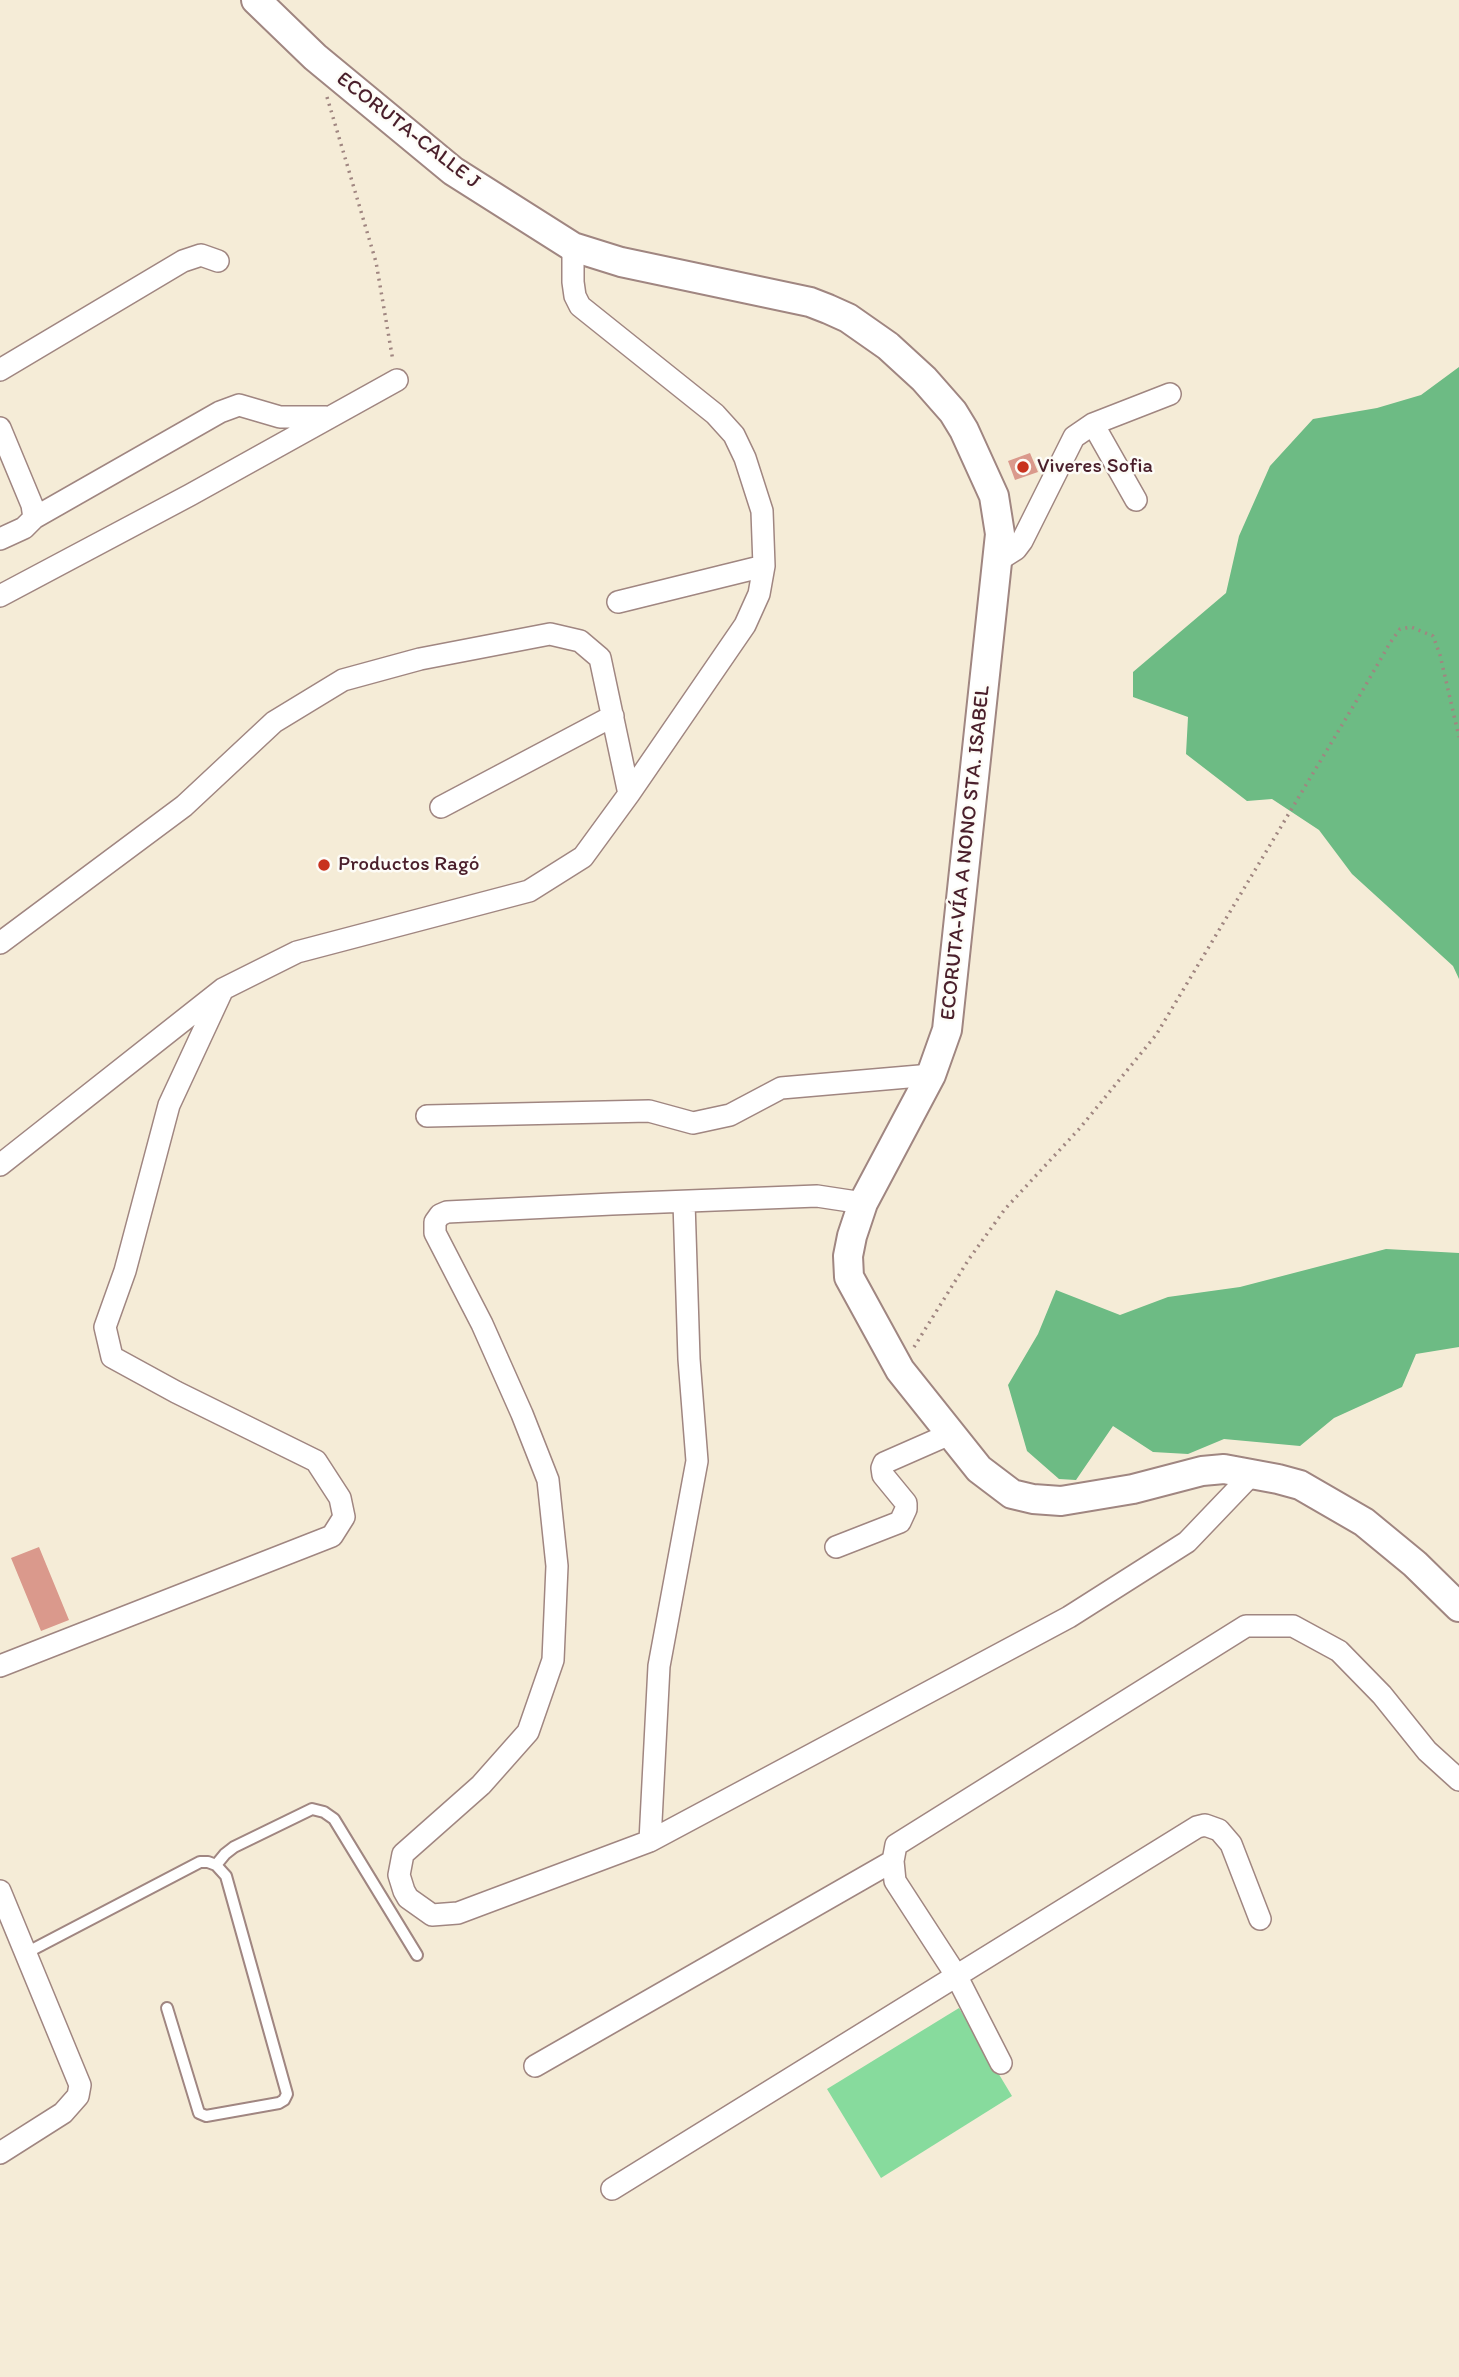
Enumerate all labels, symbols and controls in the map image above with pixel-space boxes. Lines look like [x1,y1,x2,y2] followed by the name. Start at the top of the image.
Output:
[331,67,485,195] street label: ECORUTA-CALLE J
[1037,454,1153,480] place label: Viveres Sofia
[1015,459,1031,475] marker: Viveres Sofia
[936,684,996,1022] street label: ECORUTA-VÍA A NONO STA. ISABEL
[338,852,479,878] place label: Productos Ragó
[316,857,332,873] marker: Productos Ragó

